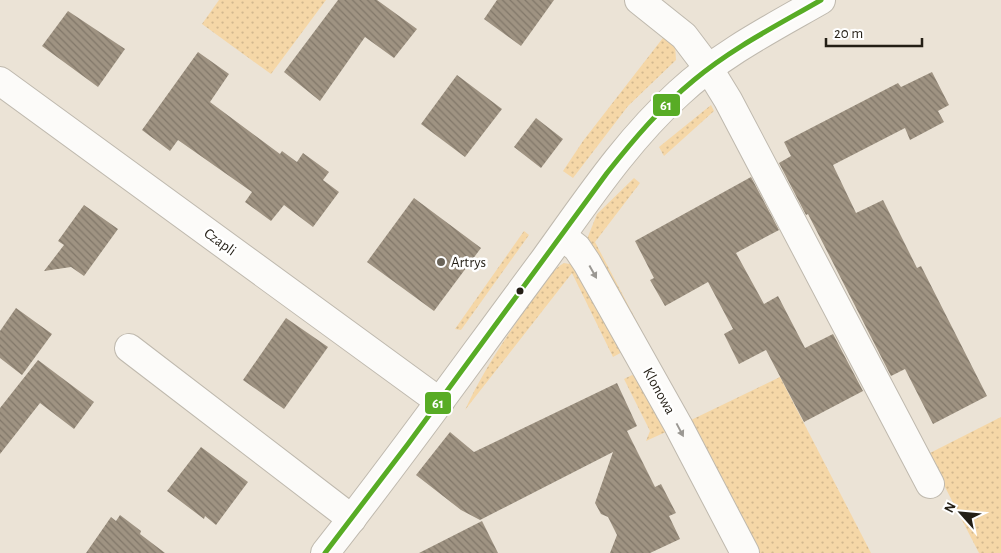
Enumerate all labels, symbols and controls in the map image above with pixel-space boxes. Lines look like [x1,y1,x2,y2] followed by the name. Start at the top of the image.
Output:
[826,15,922,47] scale bar
[834,26,863,41] text: 20 m
[652,93,681,117] line badge: 61
[660,99,672,113] text: 61
[201,225,239,259] street label: Czapli
[451,255,486,270] place label: Artrys
[435,256,447,268] marker: Artrys
[588,266,597,279] one-way arrow
[515,286,525,296] unlabelled marker
[640,365,678,417] street label: Klonowa
[424,391,452,415] line badge: 61
[432,397,444,411] text: 61
[676,423,685,436] one-way arrow
[936,488,986,538] north arrow
[942,500,959,515] text: N

